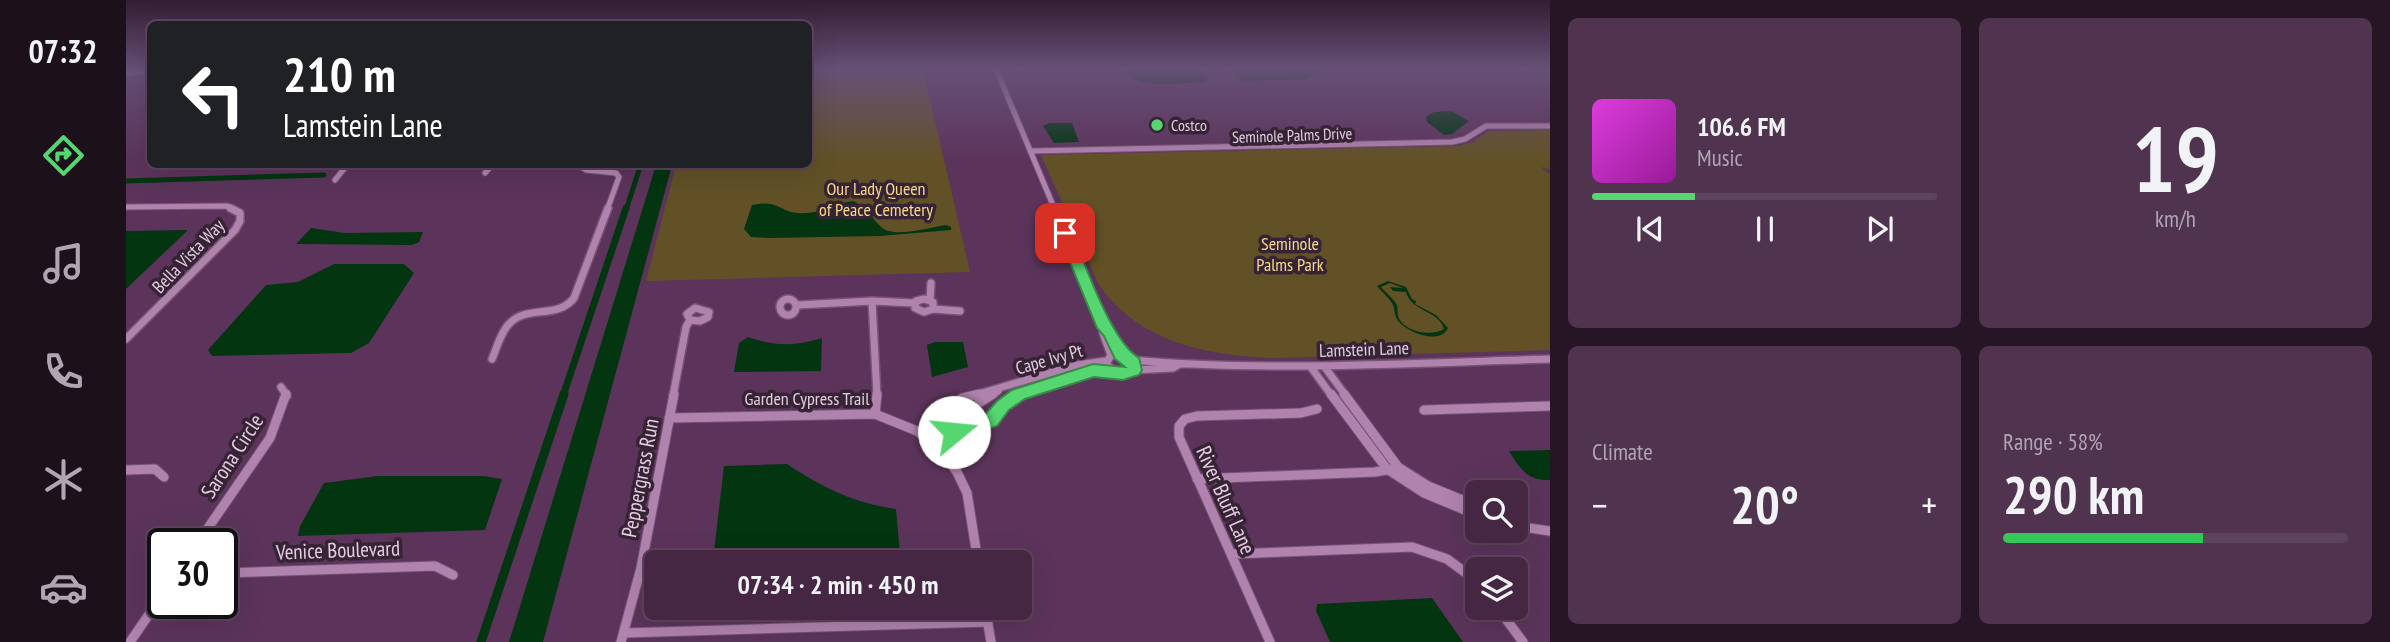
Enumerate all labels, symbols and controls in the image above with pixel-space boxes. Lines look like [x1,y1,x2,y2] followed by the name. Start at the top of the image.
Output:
[28,30,98,72] text: 07:32
[283,42,396,106] text: 210 m
[168,49,259,140] icon: left
[2132,99,2219,217] text: 19
[283,104,443,146] text: Lamstein Lane
[1697,110,1786,143] text: 106.6 FM
[1171,115,1207,135] place label: Costco
[1149,117,1165,133] marker: Costco
[1232,123,1352,147] street label: Seminole Palms Drive
[39,131,88,180] icon: directions
[1697,143,1743,172] text: Music
[819,177,933,221] park label: Our Lady Queen of Peace Cemetery
[1035,203,1095,263] pin
[2155,204,2196,233] text: km/h
[1631,210,1669,248] icon: previous
[1746,210,1784,248] icon: pause
[1861,210,1899,248] icon: next
[147,214,229,298] street label: Bella Vista Way
[1046,214,1084,252] icon: arrive
[1256,232,1324,276] park label: Seminole Palms Park
[39,239,88,288] icon: music
[1319,336,1409,362] street label: Lamstein Lane
[1013,338,1085,380] street label: Cape Ivy Pt
[39,347,88,396] icon: phone
[745,387,870,410] street label: Garden Cypress Trail
[917,395,991,469] position arrow
[195,409,269,503] street label: Sarona Circle
[615,416,665,540] street label: Peppergrass Run
[2003,427,2103,456] text: Range · 58%
[1592,437,1653,466] text: Climate
[1190,442,1262,558] street label: River Bluff Lane
[39,455,88,504] icon: climate
[2003,461,2144,528] text: 290 km
[1730,471,1799,538] text: 20°
[1465,480,1528,620] map controls
[1465,480,1528,543] button: search
[1592,480,1608,529] text: −
[1921,480,1937,529] text: +
[147,528,238,619] speed limit sign: 30
[275,534,400,566] street label: Venice Boulevard
[1465,557,1528,620] button: layers
[39,563,88,612] icon: car
[738,568,938,601] text: 07:34 · 2 min · 450 m

